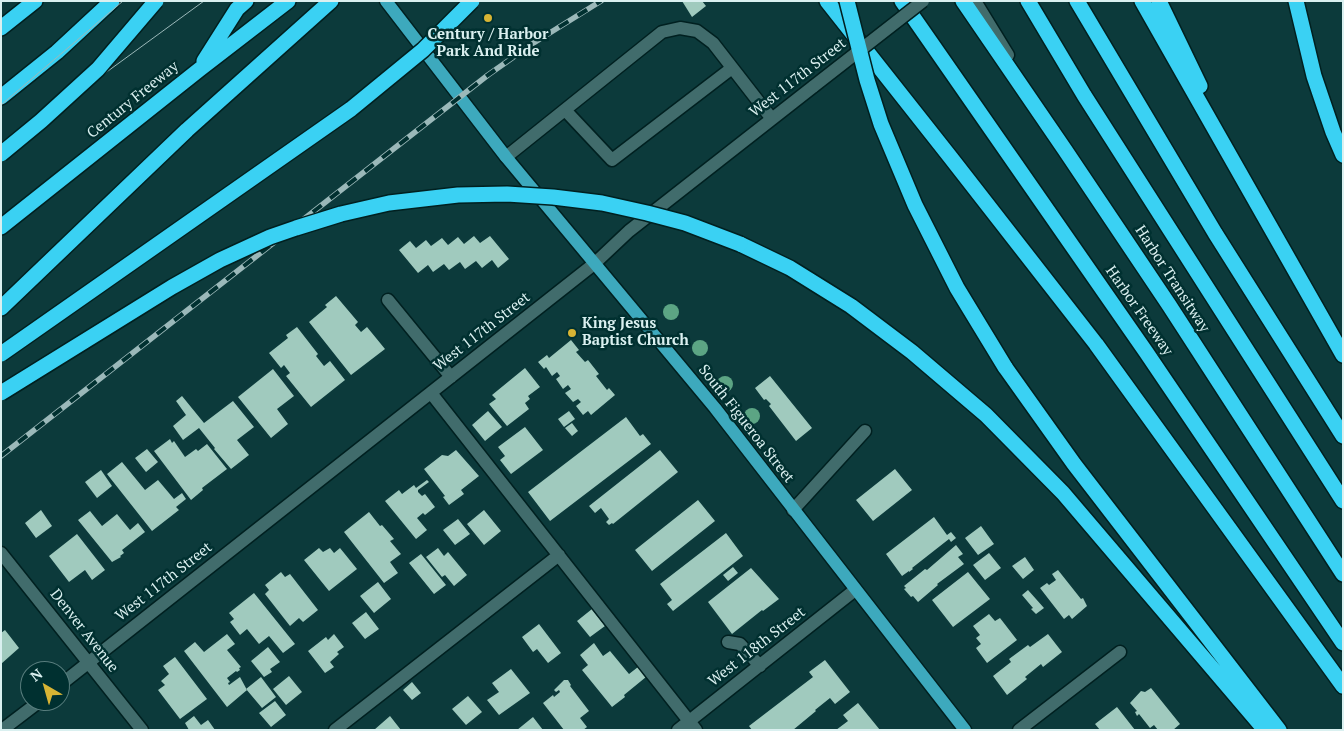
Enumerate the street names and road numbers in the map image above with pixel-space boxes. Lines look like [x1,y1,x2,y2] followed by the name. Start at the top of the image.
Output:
[746,35,850,121] street label: West 117th Street
[84,58,182,142] street label: Century Freeway
[1131,222,1213,336] street label: Harbor Transitway
[1101,263,1177,359] street label: Harbor Freeway
[430,289,534,375] street label: West 117th Street
[694,361,798,487] street label: South Figueroa Street
[112,539,216,625] street label: West 117th Street
[46,586,122,676] street label: Denver Avenue
[705,603,809,691] street label: West 118th Street

